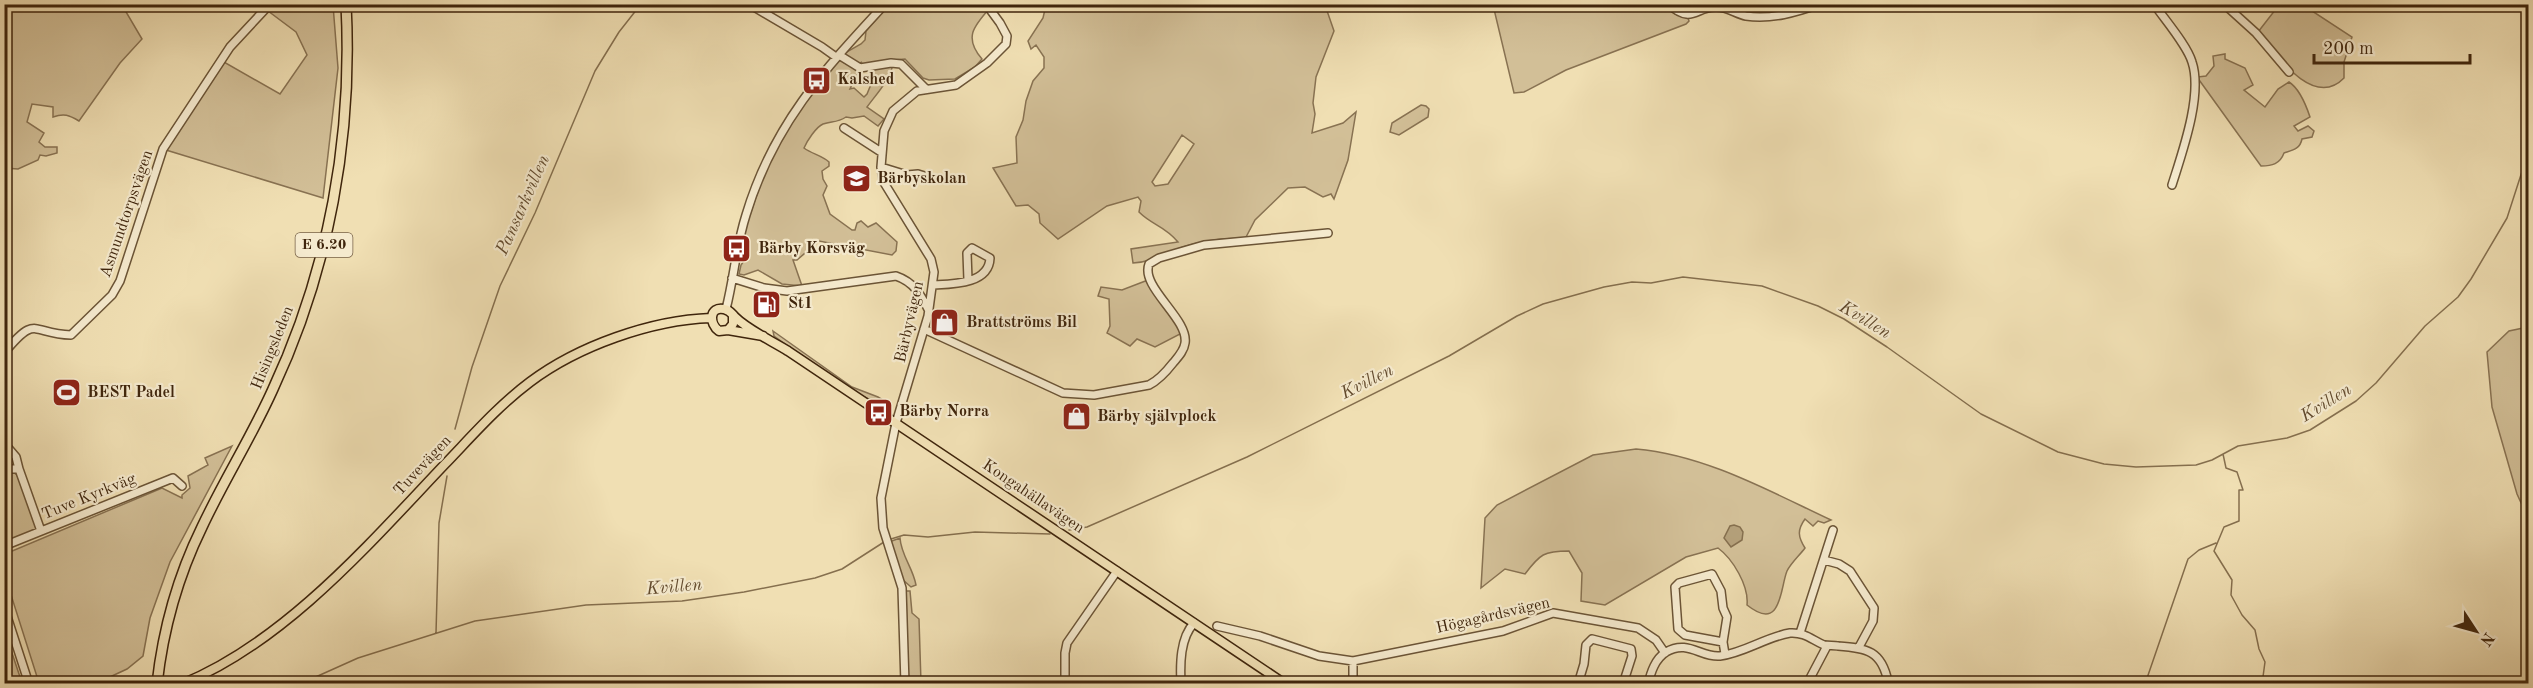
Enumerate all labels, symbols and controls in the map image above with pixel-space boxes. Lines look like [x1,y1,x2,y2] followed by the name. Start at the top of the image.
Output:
[2314,27,2470,65] scale bar
[2323,40,2374,58] text: 200 m
[800,64,832,96] bus stop icon: Kalshed
[837,72,895,88] place label: Kalshed
[98,148,156,280] street label: Asmundtorpsvägen
[493,152,553,259] water label: Pansarkvillen
[840,163,872,195] school or university icon: Bärbyskolan
[877,171,966,187] place label: Bärbyskolan
[296,233,352,257] road number: E 6.20
[721,233,753,265] bus stop icon: Bärby Korsväg
[758,241,865,257] place label: Bärby Korsväg
[893,279,927,364] street label: Bärbyvägen
[751,288,783,320] fuel station icon: St1
[788,296,813,312] place label: St1
[1835,297,1894,342] water label: Kvillen
[249,304,297,392] street label: Hisingsleden
[929,307,961,339] shop icon: Brattströms Bil
[966,315,1077,331] place label: Brattströms Bil
[1337,361,1396,403] water label: Kvillen
[50,377,82,409] sports icon: BEST Padel
[2297,380,2355,426] water label: Kvillen
[87,385,175,401] place label: BEST Padel
[862,396,894,428] bus stop icon: Bärby Norra
[1060,401,1092,433] shop icon: Bärby självplock
[899,404,989,420] place label: Bärby Norra
[1097,409,1216,425] place label: Bärby självplock
[391,432,455,499] street label: Tuvevägen
[979,457,1087,537] street label: Kongahällavägen
[40,471,139,523] street label: Tuve Kyrkväg
[644,576,703,599] water label: Kvillen
[1434,595,1552,637] street label: Högagårdsvägen
[2446,601,2506,661] north arrow
[2476,629,2497,649] text: N

